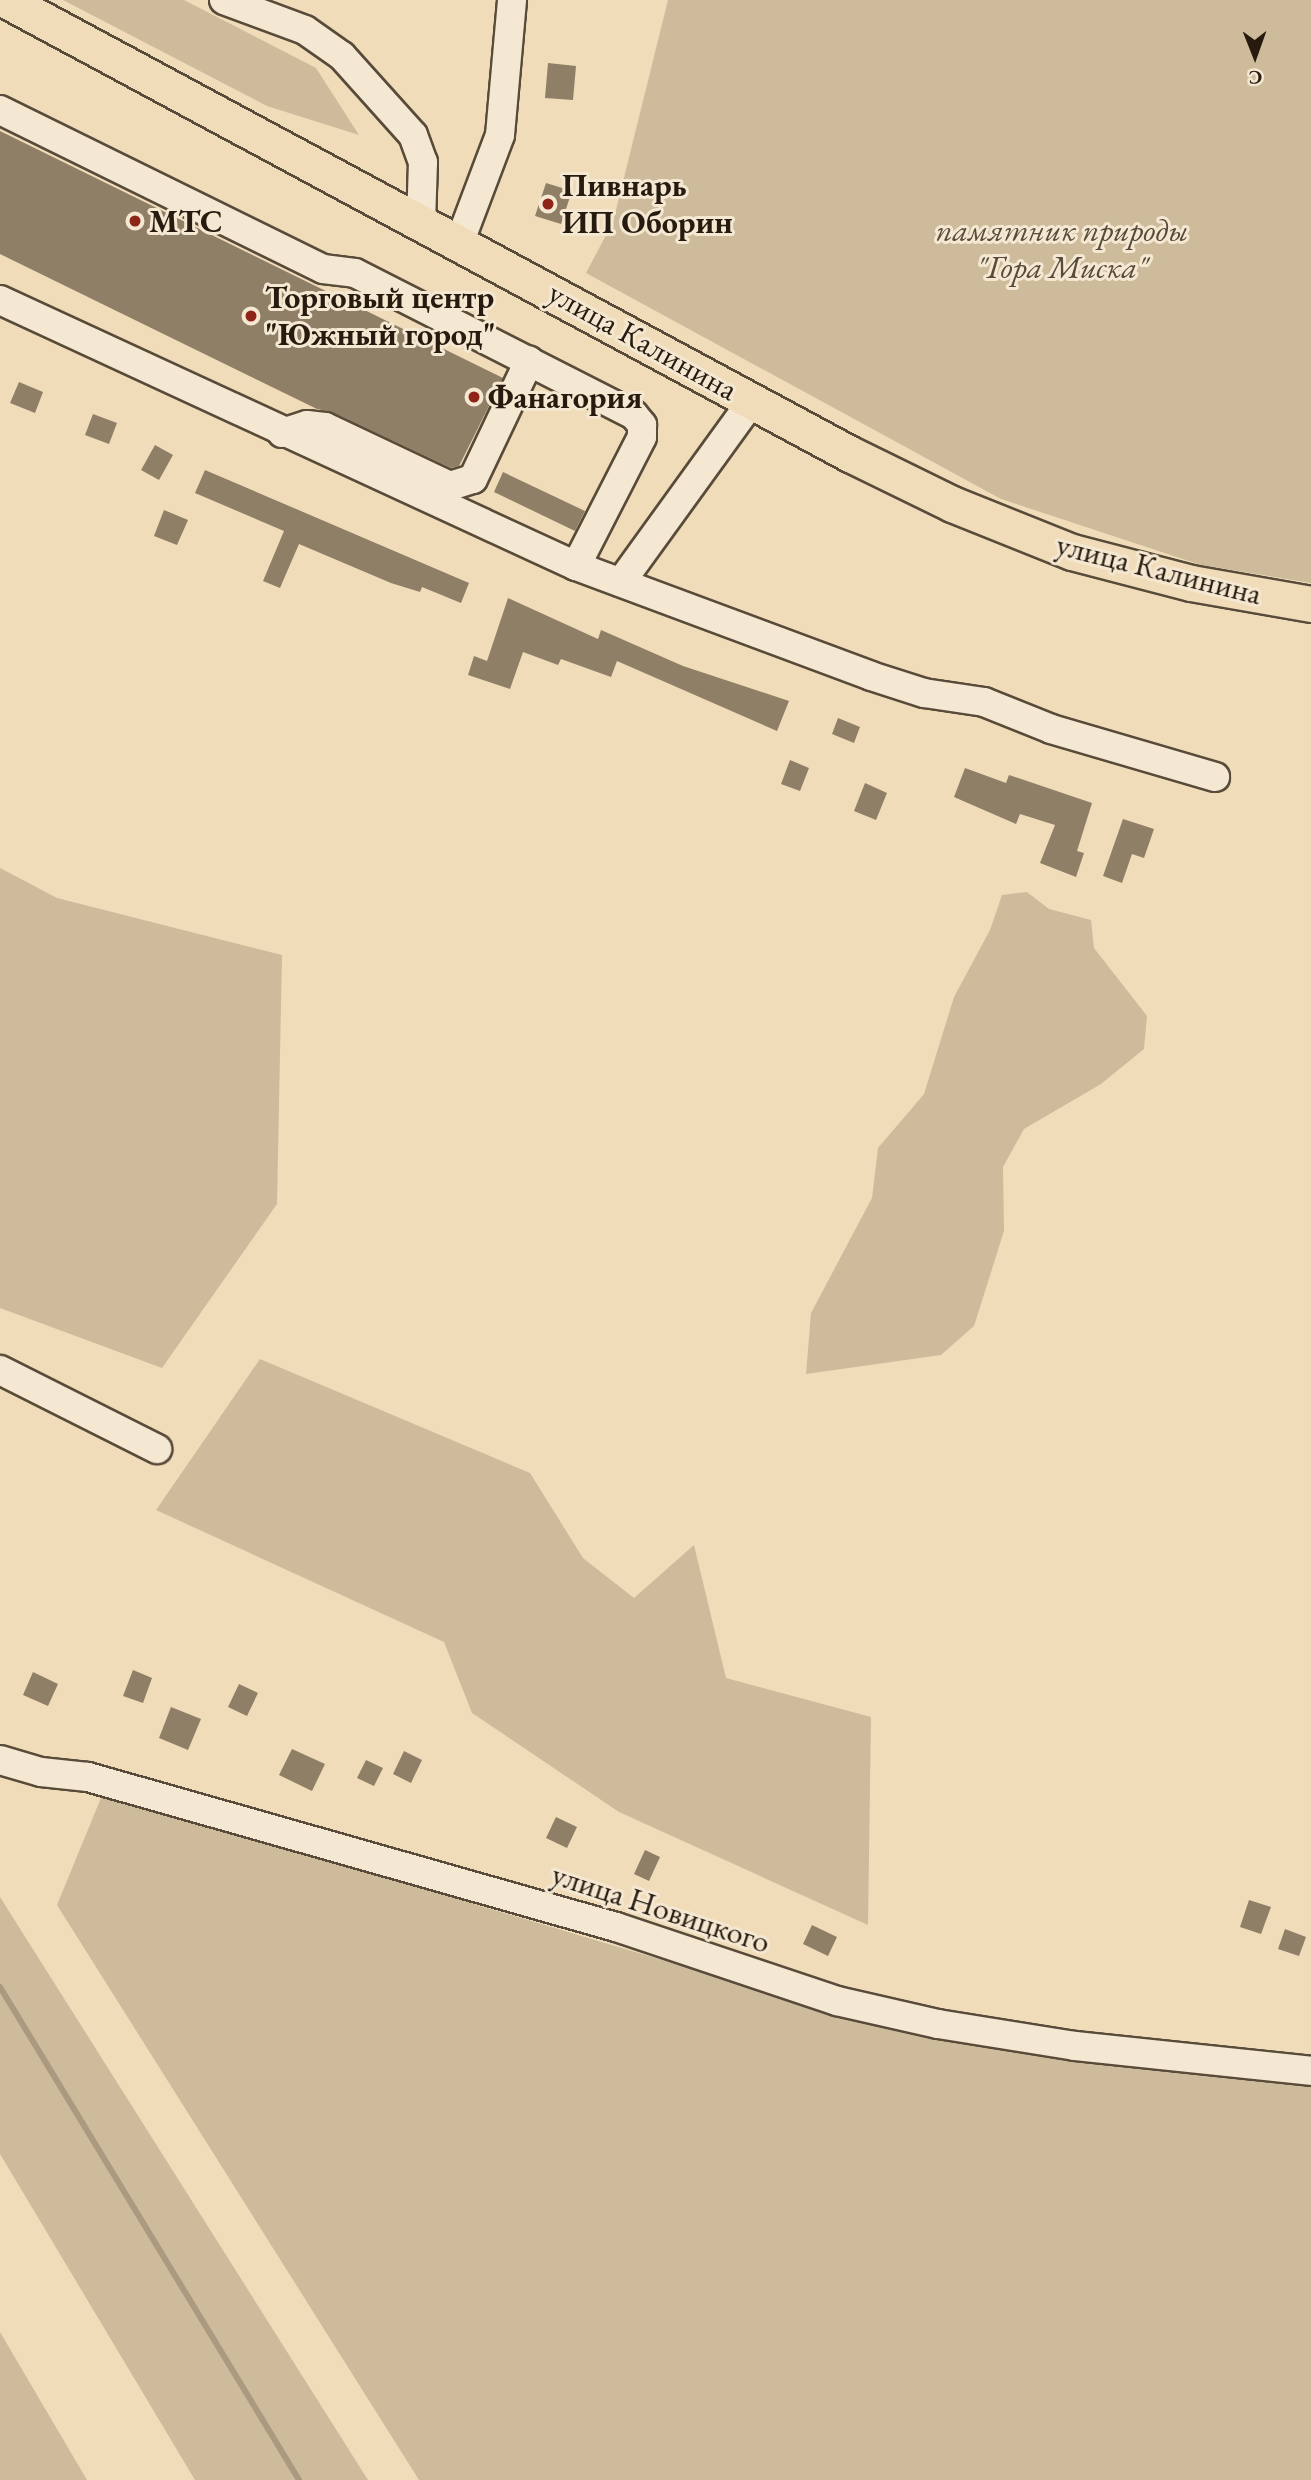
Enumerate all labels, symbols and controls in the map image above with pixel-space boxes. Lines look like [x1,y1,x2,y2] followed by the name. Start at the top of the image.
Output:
[1220,21,1290,91] north arrow
[1248,65,1262,90] text: С
[562,167,733,242] place label: Пивнарь ИП Оборин
[540,196,556,212] marker: Пивнарь ИП Оборин
[149,202,223,240] place label: МТС
[936,212,1188,287] park label: памятник природы "Гора Миска"
[127,213,143,229] marker: МТС
[542,273,744,409] street label: улица Калинина
[265,279,496,354] place label: Торговый центр "Южный город"
[243,308,259,324] marker: Торговый центр "Южный город"
[488,378,642,416] place label: Фанагория
[466,389,482,405] marker: Фанагория
[1052,525,1266,613] street label: улица Калинина
[547,1855,775,1961] street label: улица Новицкого

